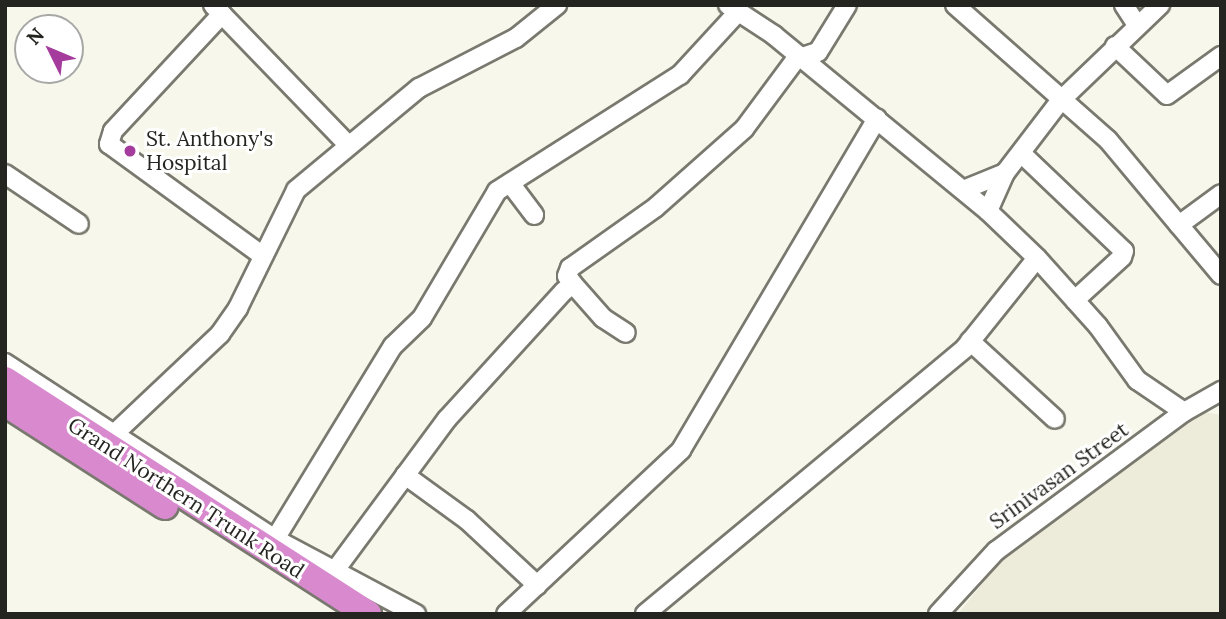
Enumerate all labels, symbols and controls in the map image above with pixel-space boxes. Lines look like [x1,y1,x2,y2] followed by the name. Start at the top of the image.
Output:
[14,14,84,84] north arrow
[21,22,49,50] text: N
[146,126,273,176] place label: St. Anthony's Hospital
[120,141,140,161] marker: St. Anthony's Hospital
[63,412,309,584] street label: Grand Northern Trunk Road
[985,417,1133,535] street label: Srinivasan Street

